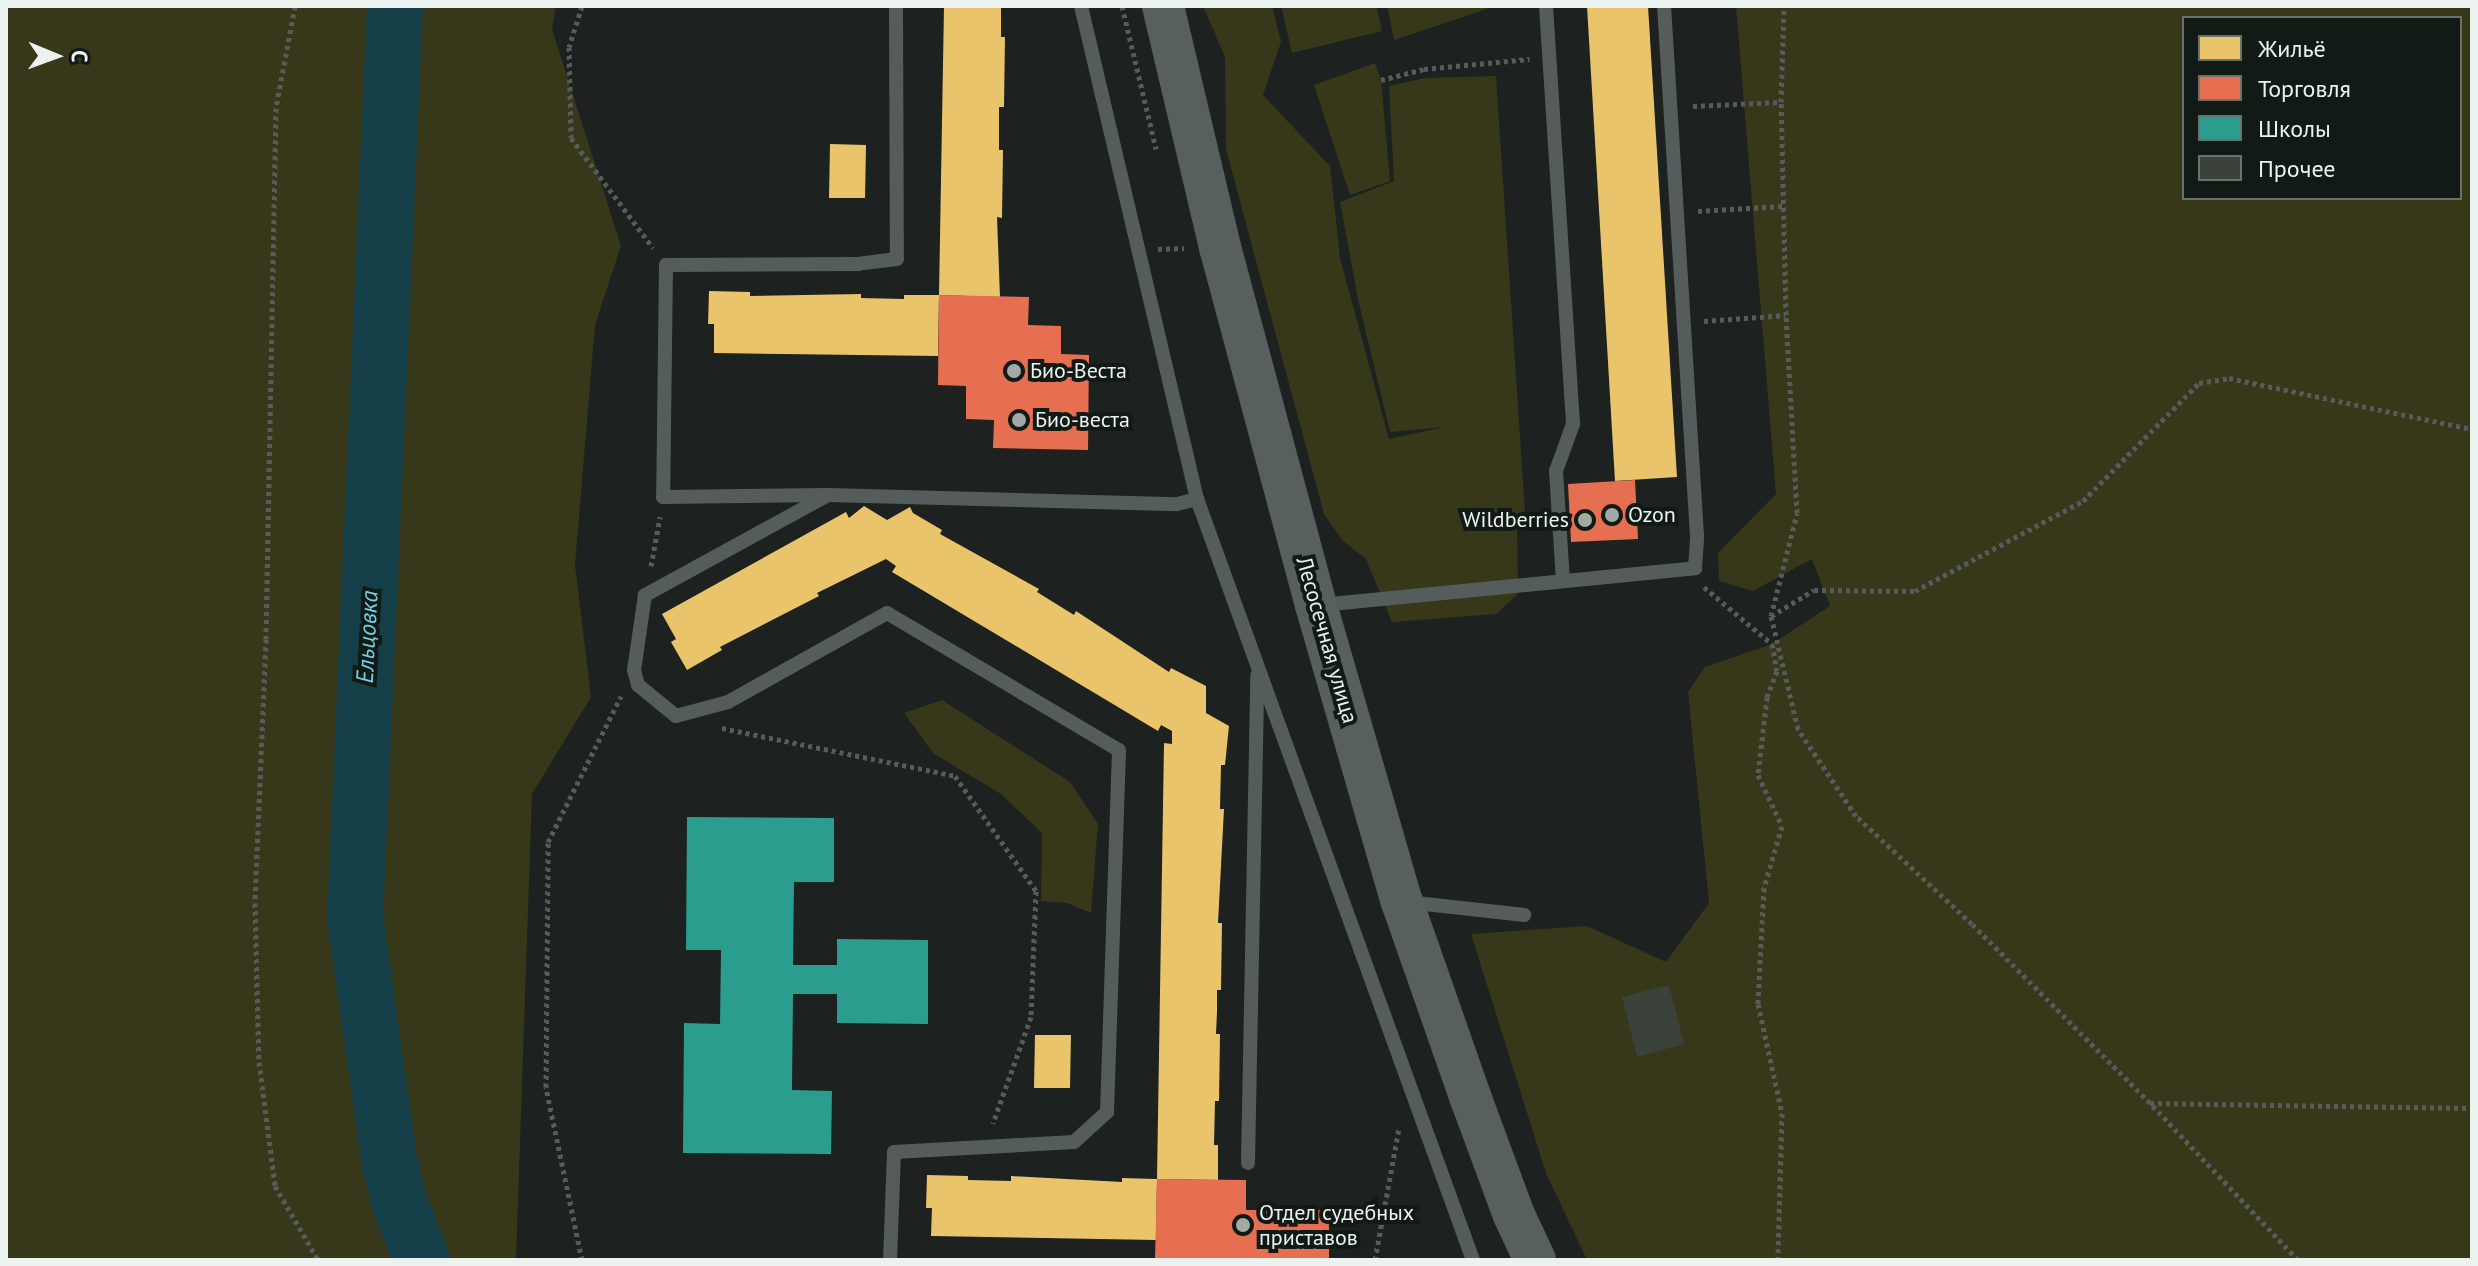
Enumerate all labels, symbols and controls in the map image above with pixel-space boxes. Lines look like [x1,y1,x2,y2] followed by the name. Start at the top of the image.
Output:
[16,16,96,96] north arrow
[2182,16,2462,200] legend
[2258,33,2326,64] text: Жильё
[66,50,94,63] text: С
[2258,73,2351,104] text: Торговля
[2258,113,2331,144] text: Школы
[2258,153,2336,184] text: Прочее
[1030,358,1127,384] place label: Био-Веста
[1005,362,1023,380] marker: Био-Веста
[1035,407,1130,433] place label: Био-веста
[1010,411,1028,429] marker: Био-веста
[1628,502,1676,528] place label: Ozon
[1603,506,1621,524] marker: Ozon
[1462,507,1569,533] place label: Wildberries
[1576,511,1594,529] marker: Wildberries
[1291,554,1363,726] street label: Лесосечная улица
[350,590,384,684] water label: Ельцовка
[1259,1199,1414,1250] place label: Отдел судебных приставов
[1234,1216,1252,1234] marker: Отдел судебных приставов

